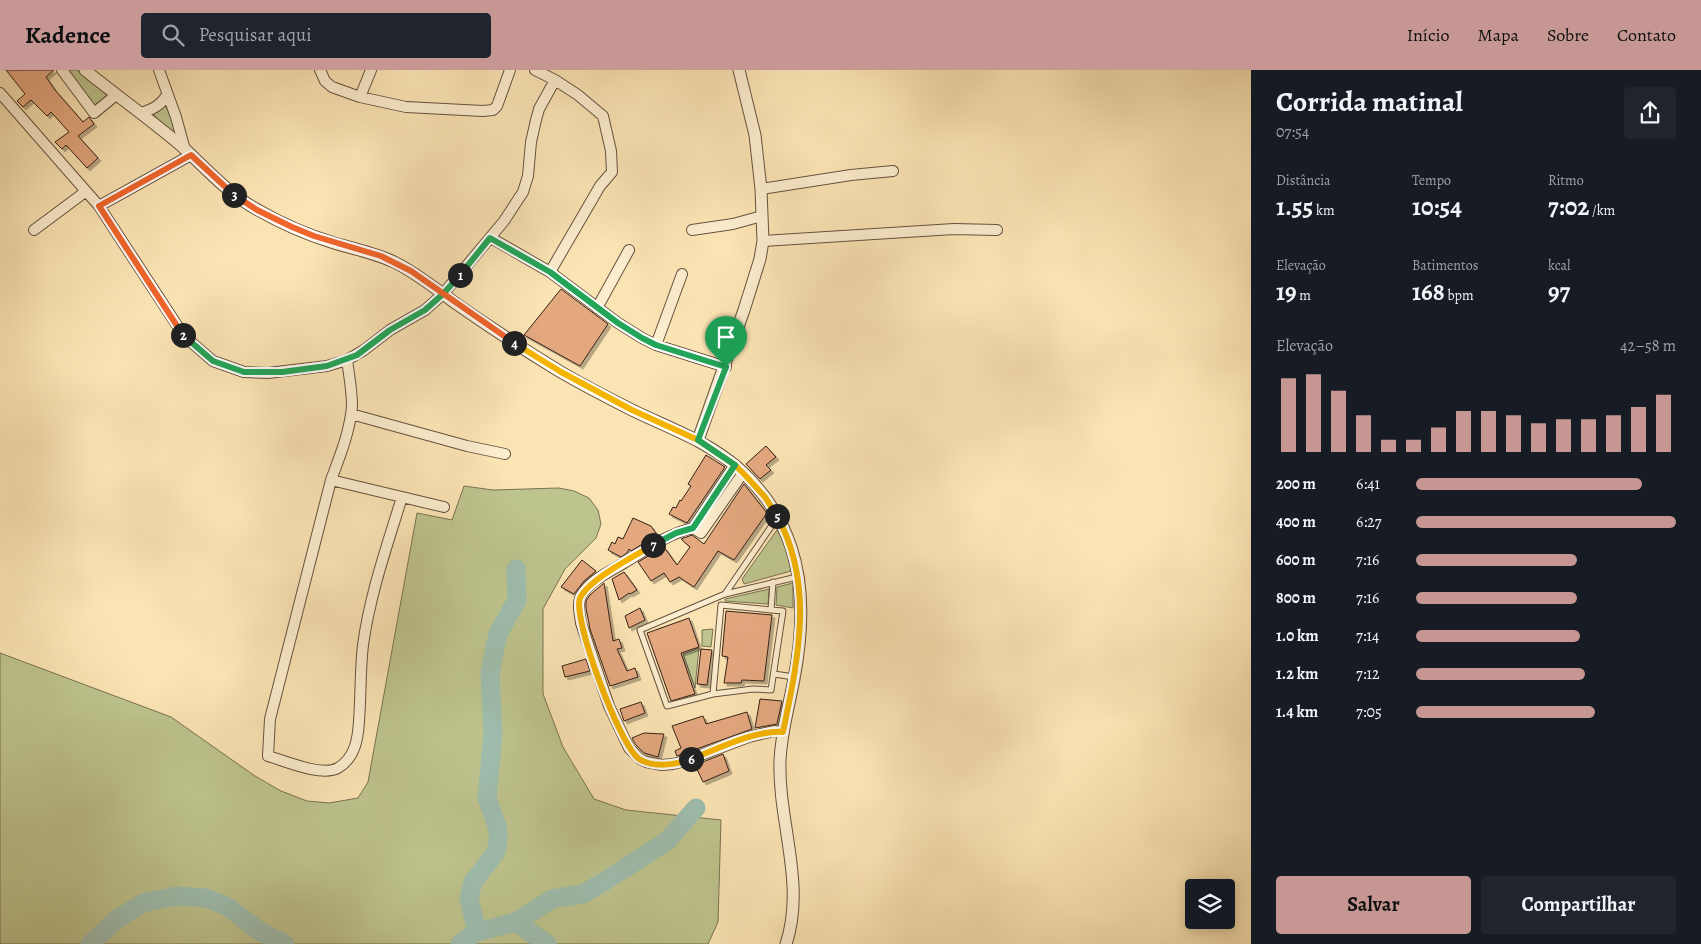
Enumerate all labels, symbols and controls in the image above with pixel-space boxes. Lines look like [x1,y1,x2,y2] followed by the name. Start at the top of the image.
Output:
[141,13,491,58] search box
[25,19,111,51] text: Kadence
[159,21,187,49] icon: search
[199,22,312,48] text: Pesquisar aqui
[1407,23,1450,47] text: Início
[1478,23,1519,47] text: Mapa
[1547,23,1589,47] text: Sobre
[1617,23,1676,47] text: Contato
[1276,83,1463,121] text: Corrida matinal
[1624,87,1676,139] button: share
[1276,121,1309,143] text: 07:54
[1276,171,1331,190] text: Distância
[1412,171,1451,190] text: Tempo
[1548,171,1584,190] text: Ritmo
[222,182,246,208] pin: 3
[231,186,238,205] text: 3
[1276,190,1313,224] text: 1.55
[1412,190,1462,224] text: 10:54
[1548,190,1589,224] text: 7:02
[1313,201,1335,220] text: km
[1589,201,1615,220] text: /km
[1276,256,1326,275] text: Elevação
[1412,256,1478,275] text: Batimentos
[1548,256,1570,275] text: kcal
[448,262,472,288] pin: 1
[458,266,463,285] text: 1
[1276,275,1297,309] text: 19
[1412,275,1445,309] text: 168
[1548,275,1570,309] text: 97
[1297,286,1311,305] text: m
[1445,286,1474,305] text: bpm
[705,316,747,367] pin
[170,322,196,348] pin: 2
[712,323,740,351] icon: arrive
[180,326,187,345] text: 2
[502,330,526,356] pin: 4
[511,334,518,353] text: 4
[1276,335,1333,357] text: Elevação
[1620,335,1676,357] text: 42–58 m
[1276,473,1316,495] text: 200 m
[1356,473,1380,495] text: 6:41
[764,504,790,528] pin: 5
[775,507,780,526] text: 5
[1276,511,1316,533] text: 400 m
[1356,511,1382,533] text: 6:27
[640,532,666,558] pin: 7
[651,536,656,555] text: 7
[1276,549,1316,571] text: 600 m
[1356,549,1379,571] text: 7:16
[1276,587,1316,609] text: 800 m
[1356,587,1379,609] text: 7:16
[1276,625,1319,647] text: 1.0 km
[1356,625,1379,647] text: 7:14
[1276,663,1318,685] text: 1.2 km
[1356,663,1380,685] text: 7:12
[1276,701,1318,723] text: 1.4 km
[1356,701,1382,723] text: 7:05
[678,746,704,772] pin: 6
[688,750,695,769] text: 6
[1276,876,1471,934] button: Salvar
[1481,876,1676,934] button: Compartilhar
[1185,879,1235,929] map controls
[1185,879,1235,929] button: layers

